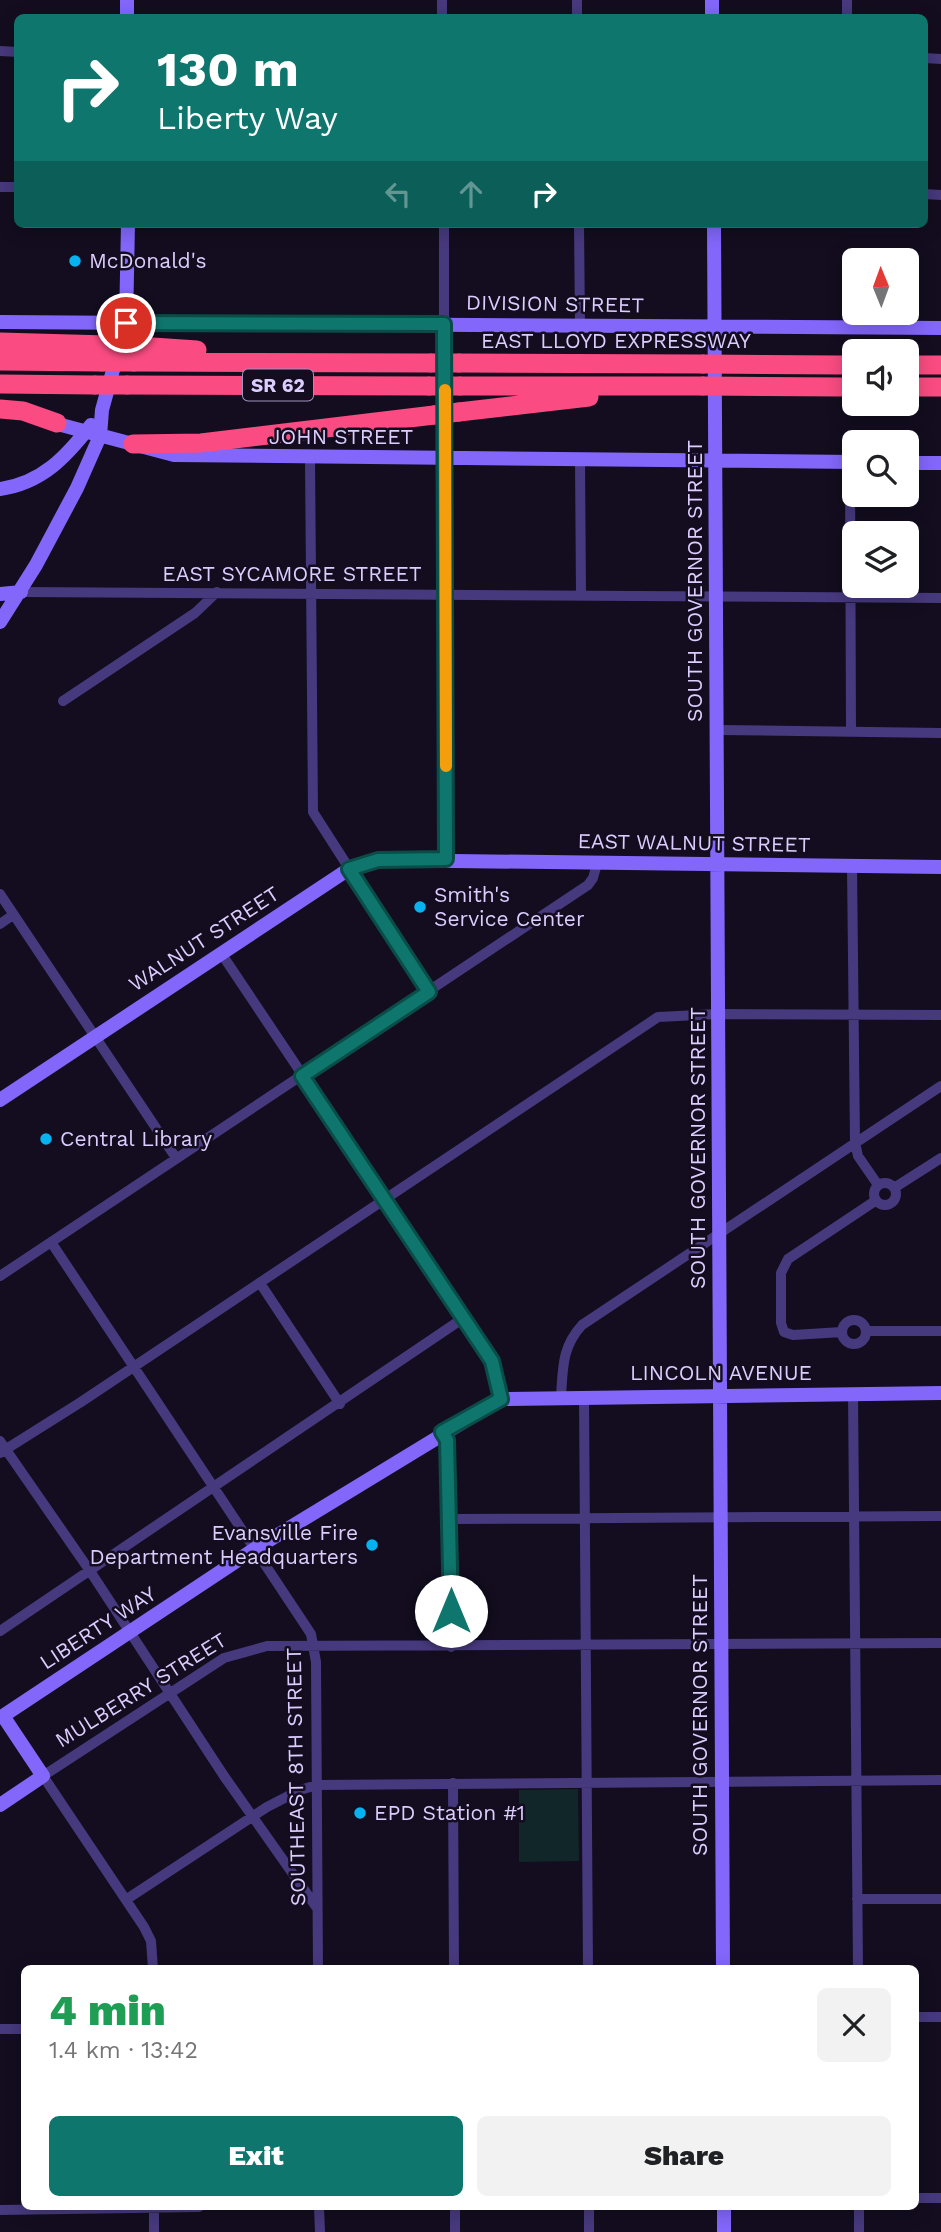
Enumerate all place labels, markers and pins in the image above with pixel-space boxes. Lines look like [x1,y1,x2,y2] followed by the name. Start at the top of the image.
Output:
[89,248,206,273] place label: McDonald's
[67,253,83,269] marker: McDonald's
[96,293,156,353] pin
[434,882,585,931] place label: Smith's Service Center
[412,899,428,915] marker: Smith's Service Center
[60,1126,212,1151] place label: Central Library
[38,1131,54,1147] marker: Central Library
[90,1520,358,1569] place label: Evansville Fire Department Headquarters
[364,1537,380,1553] marker: Evansville Fire Department Headquarters
[374,1800,525,1825] place label: EPD Station #1
[352,1805,368,1821] marker: EPD Station #1

